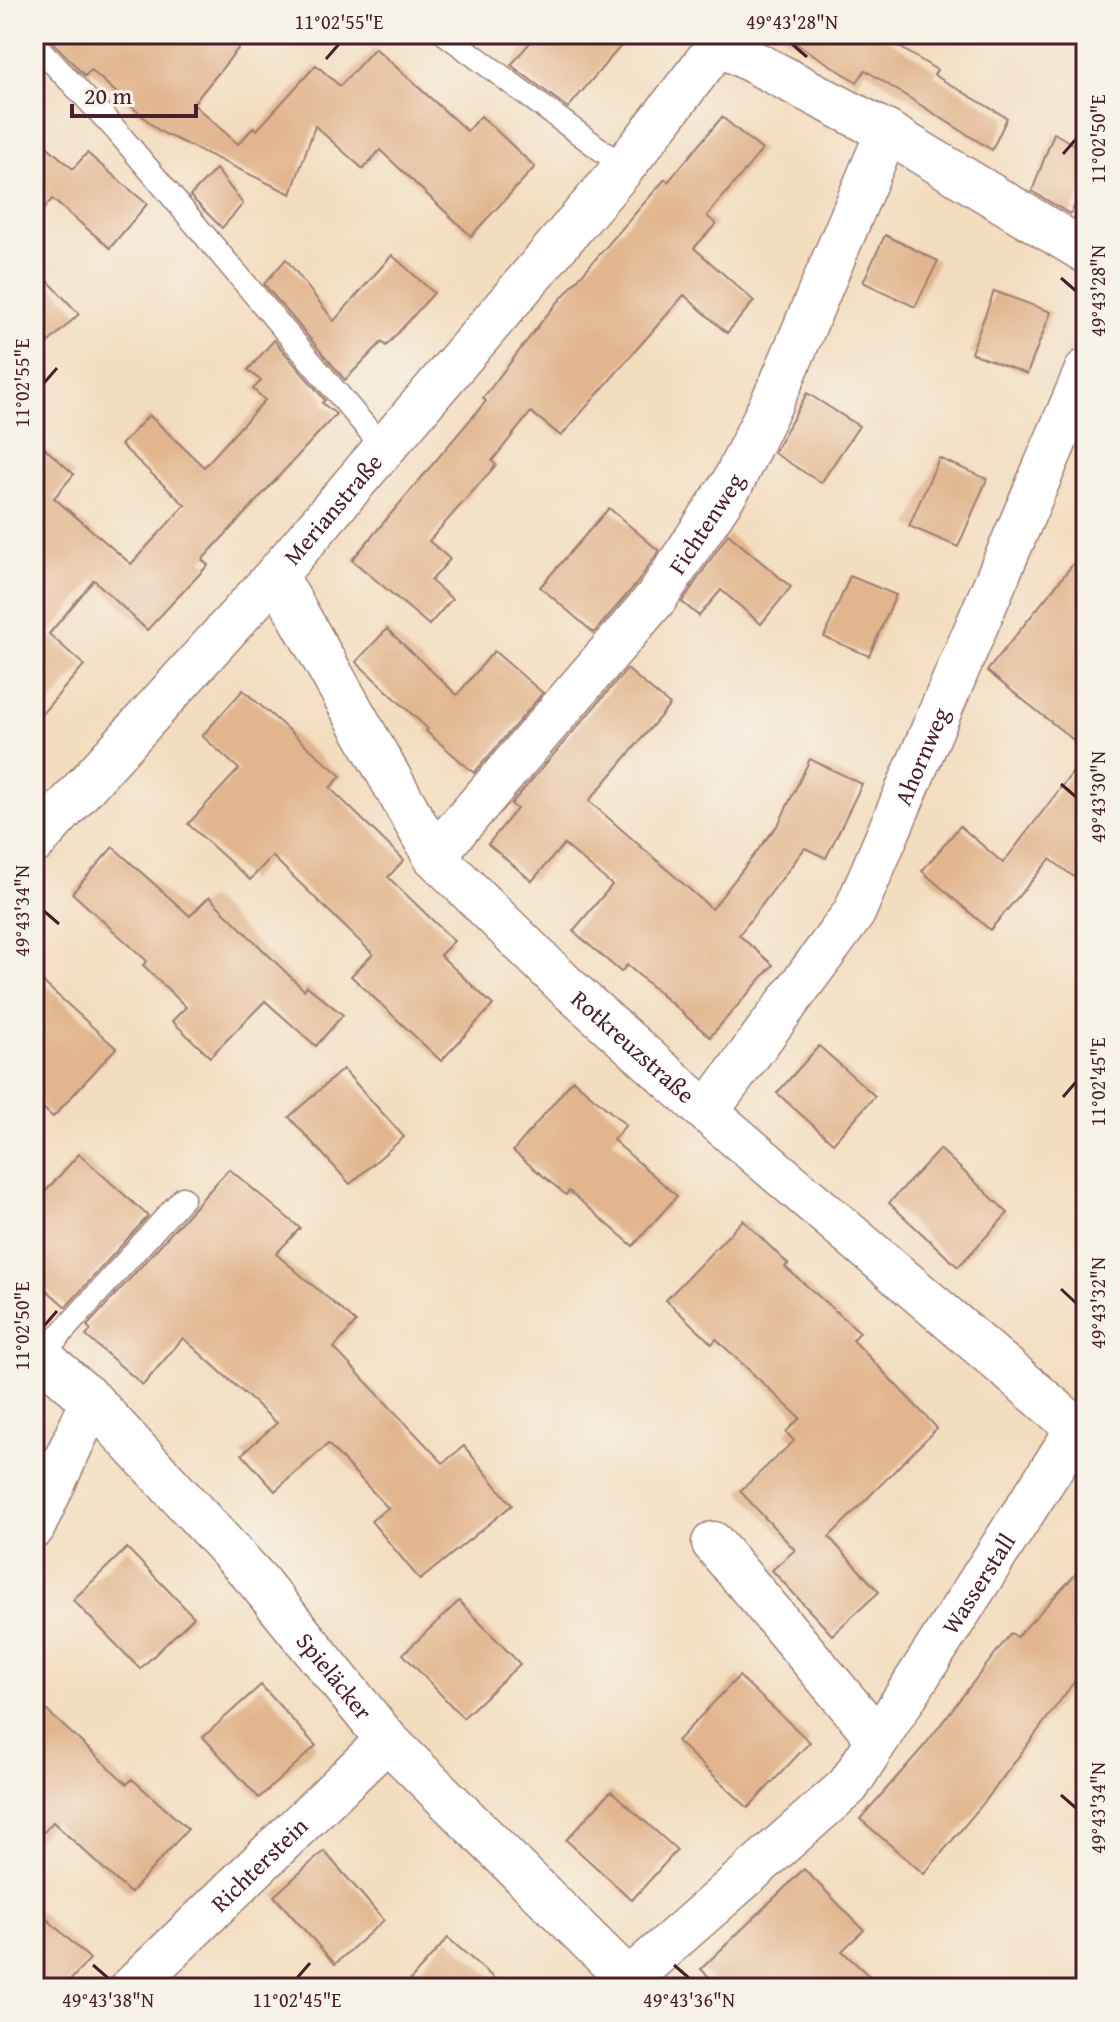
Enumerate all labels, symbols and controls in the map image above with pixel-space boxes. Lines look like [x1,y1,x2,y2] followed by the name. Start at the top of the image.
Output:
[295,7,383,36] text: 11°02'55"E
[746,7,838,36] text: 49°43'28"N
[72,68,196,118] scale bar
[84,78,132,113] text: 20 m
[1083,95,1112,183] text: 11°02'50"E
[1083,245,1112,337] text: 49°43'28"N
[7,339,36,427] text: 11°02'55"E
[275,445,390,572] street label: Merianstraße
[659,467,752,581] street label: Fichtenweg
[885,702,957,811] street label: Ahornweg
[1083,751,1112,843] text: 49°43'30"N
[7,865,36,957] text: 49°43'34"N
[564,981,703,1111] street label: Rotkreuzstraße
[1083,1038,1112,1126] text: 11°02'45"E
[1083,1257,1112,1349] text: 49°43'32"N
[7,1282,36,1370] text: 11°02'50"E
[932,1526,1024,1641] street label: Wasserstall
[288,1624,381,1727] street label: Spieläcker
[1083,1762,1112,1854] text: 49°43'34"N
[202,1808,316,1920] street label: Richterstein
[62,1985,154,2014] text: 49°43'38"N
[253,1985,341,2014] text: 11°02'45"E
[643,1985,735,2014] text: 49°43'36"N

